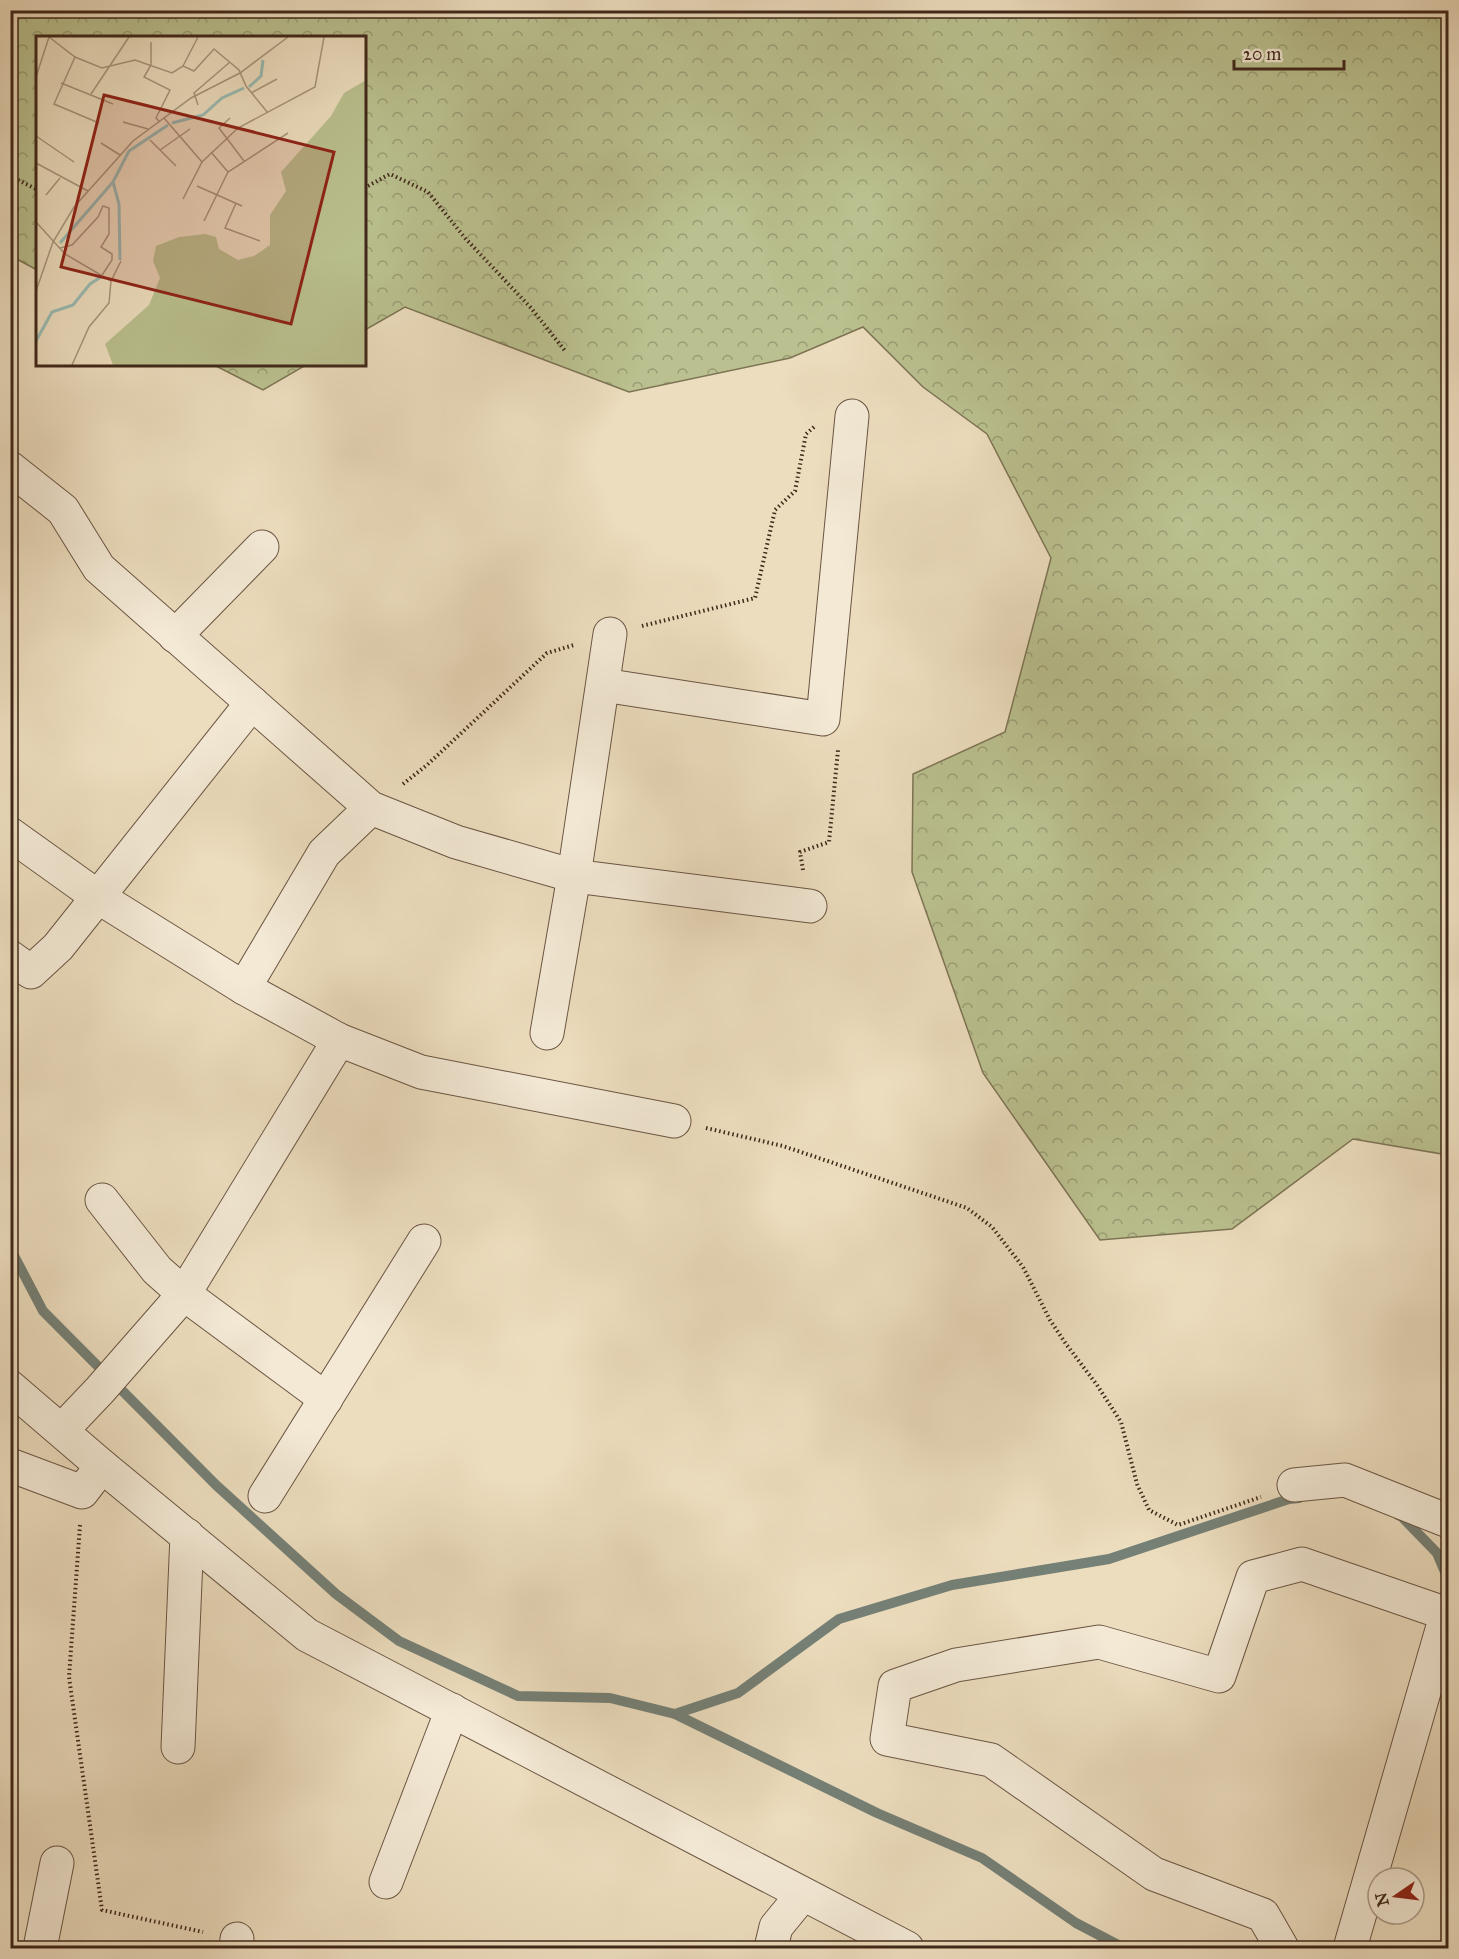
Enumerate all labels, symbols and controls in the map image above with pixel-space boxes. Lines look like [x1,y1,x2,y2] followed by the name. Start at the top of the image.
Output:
[1234,33,1344,71] scale bar
[36,36,366,366] inset map
[1243,43,1281,65] text: 20 m
[1366,1866,1426,1926] north arrow
[1371,1890,1393,1908] text: N

